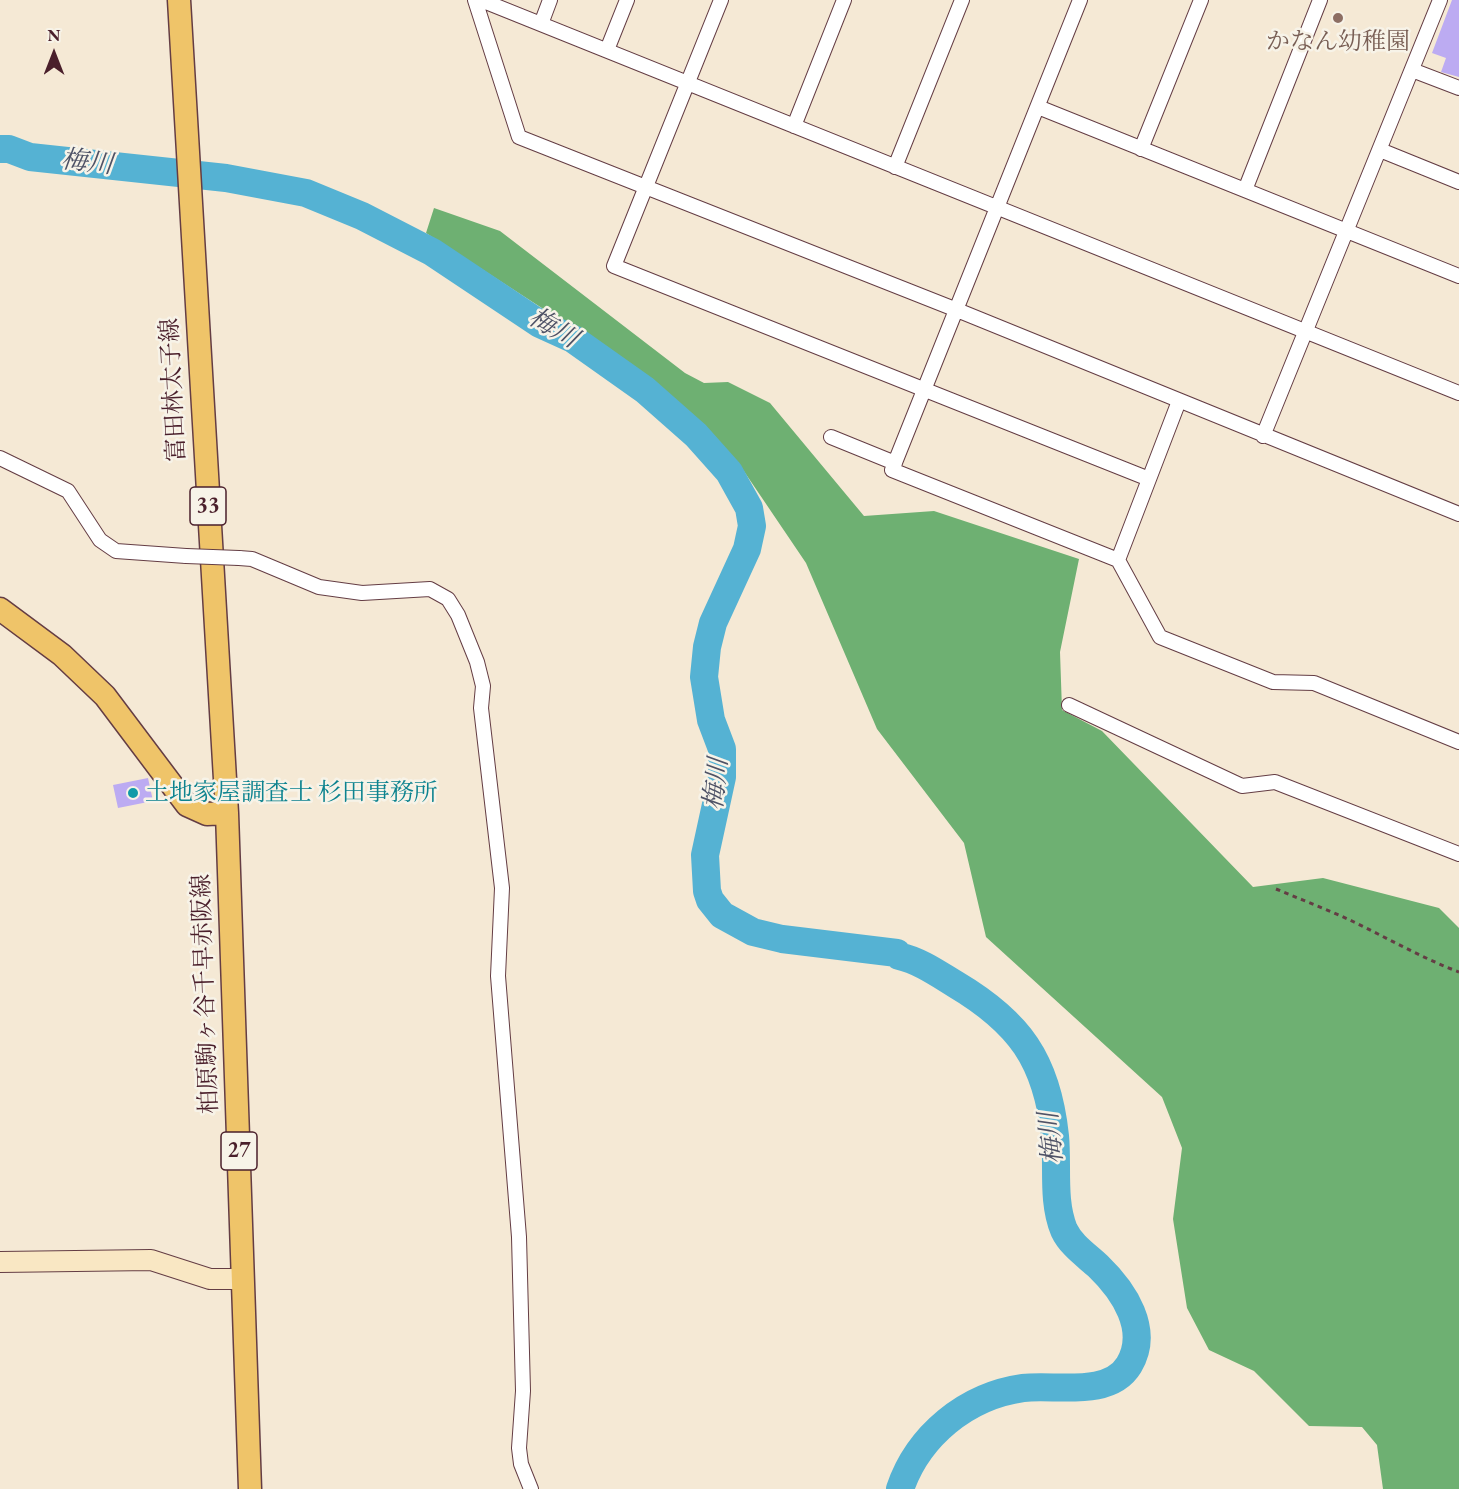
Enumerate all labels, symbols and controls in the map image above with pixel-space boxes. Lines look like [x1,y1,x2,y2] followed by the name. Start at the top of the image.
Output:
[1331,11,1345,25] marker: かなん幼稚園
[24,24,84,84] north arrow
[48,25,60,46] text: N
[1266,28,1410,56] place label: かなん幼稚園
[60,145,114,181] water label: 梅川
[523,302,583,356] water label: 梅川
[156,317,192,463] street label: 富田林太子線
[190,487,226,525] road number: 33
[699,757,735,811] water label: 梅川
[145,779,438,807] place label: 土地家屋調査士 杉田事務所
[126,786,140,800] marker: 土地家屋調査士 杉田事務所
[187,874,225,1114] street label: 柏原駒ヶ谷千早赤阪線
[1034,1111,1070,1165] water label: 梅川
[221,1132,257,1170] road number: 27

